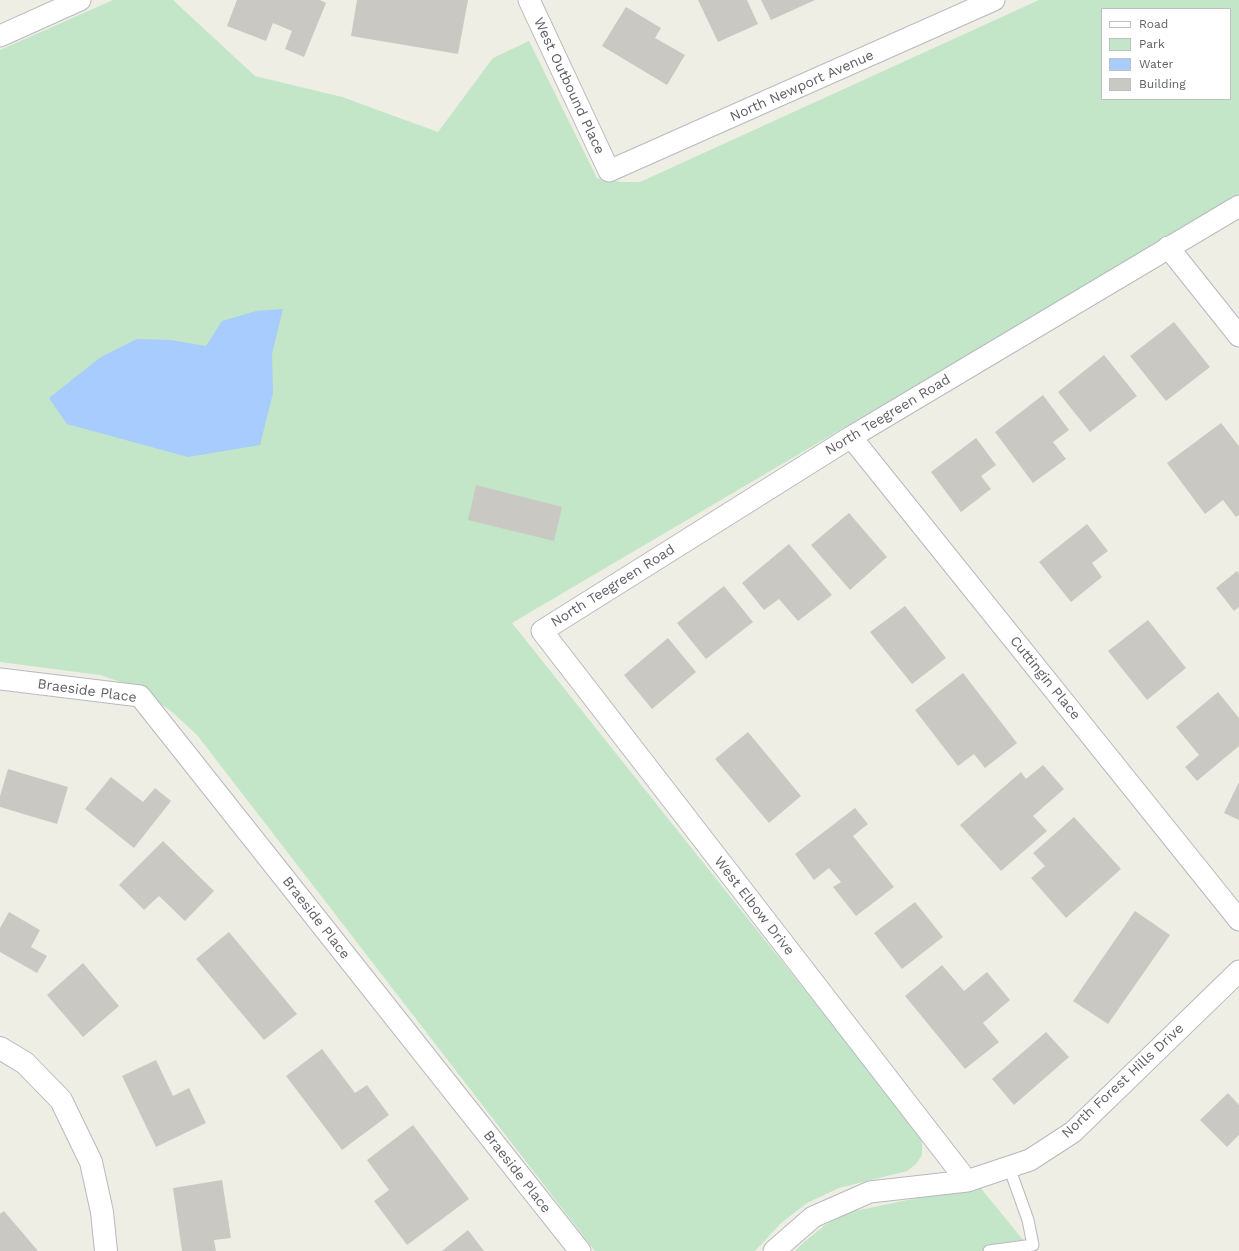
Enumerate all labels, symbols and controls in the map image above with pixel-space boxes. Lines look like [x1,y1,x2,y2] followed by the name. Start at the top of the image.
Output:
[1101,8,1231,100] legend
[530,15,608,157] street label: West Outbound Place
[1139,17,1168,31] text: Road
[1139,37,1165,51] text: Park
[728,47,876,125] street label: North Newport Avenue
[1139,57,1173,71] text: Water
[1139,77,1186,91] text: Building
[822,371,954,459] street label: North Teegreen Road
[548,541,678,631] street label: North Teegreen Road
[1006,633,1084,723] street label: Cuttingin Place
[36,676,138,706] street label: Braeside Place
[710,853,798,959] street label: West Elbow Drive
[279,873,353,963] street label: Braeside Place
[1059,1020,1187,1142] street label: North Forest Hills Drive
[480,1127,554,1217] street label: Braeside Place

